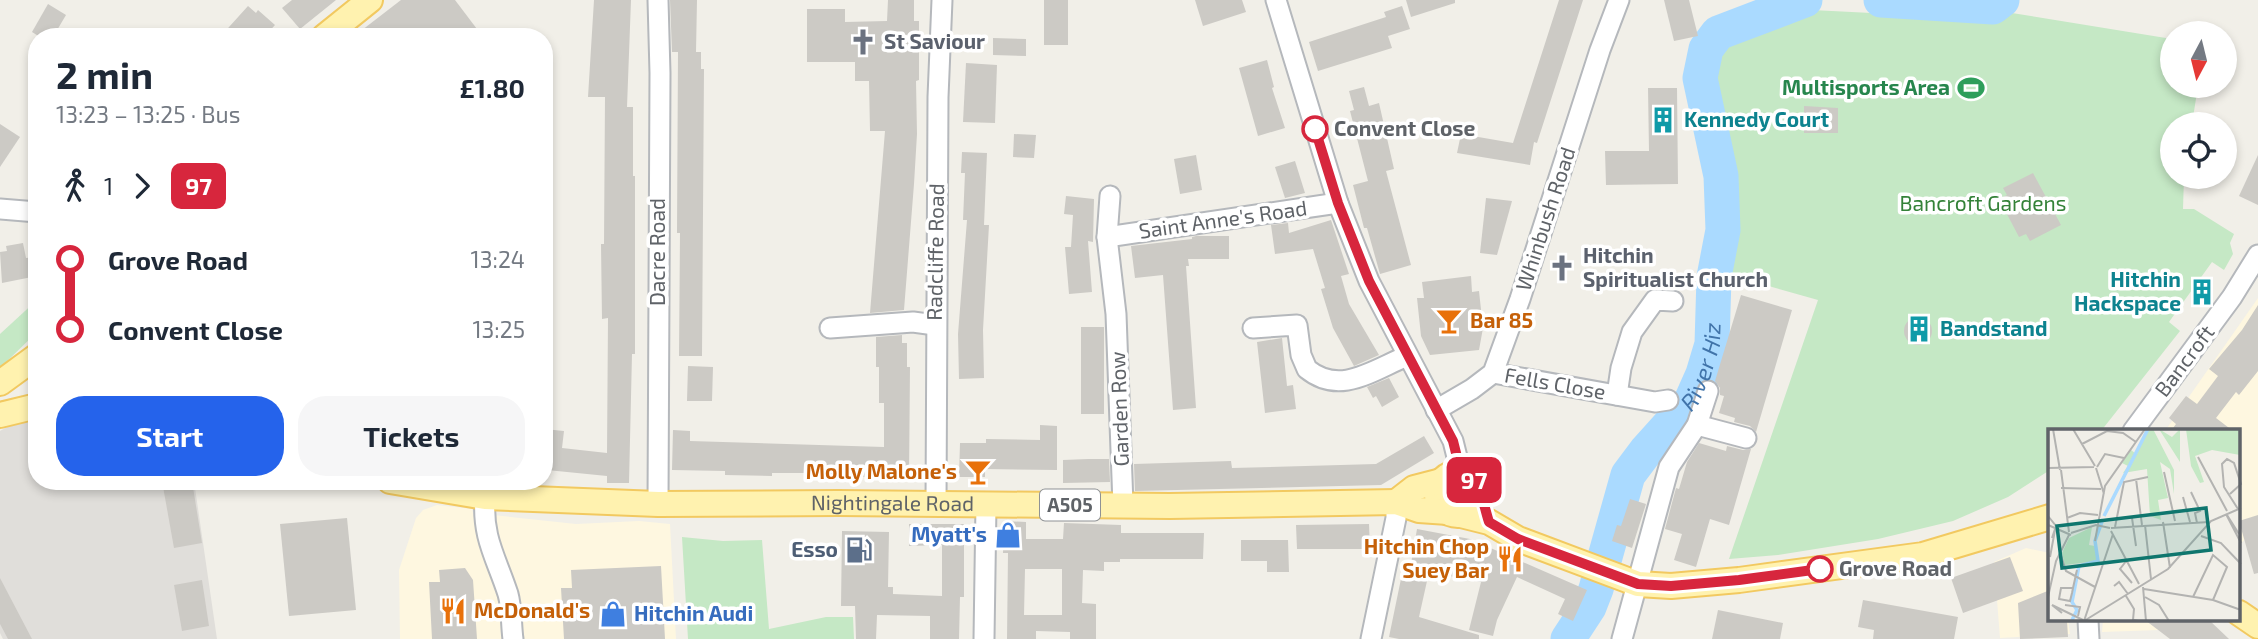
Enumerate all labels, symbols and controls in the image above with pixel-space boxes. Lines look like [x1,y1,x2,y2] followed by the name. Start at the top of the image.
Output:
[2160,21,2236,98] north arrow
[2160,21,2237,189] map controls
[848,27,878,57] church icon: St Saviour
[884,28,985,53] place label: St Saviour
[56,51,153,97] text: 2 min
[460,72,525,103] text: £1.80
[1956,73,1986,103] sports icon: Multisports Area
[1782,74,1950,99] place label: Multisports Area
[56,100,240,128] text: 13:23 – 13:25 · Bus
[1648,105,1678,135] building icon: Kennedy Court
[1684,106,1830,132] place label: Kennedy Court
[2160,112,2237,189] button: locate
[1334,115,1475,140] place label: Convent Close
[1302,116,1328,142] marker: Convent Close
[1510,144,1580,293] street label: Whinbush Road
[56,167,94,205] icon: walk
[123,167,161,205] icon: forward
[185,171,212,200] text: 97
[104,172,113,200] text: 1
[921,183,948,321] street label: Radcliffe Road
[1900,190,2066,215] park label: Bancroft Gardens
[1137,194,1309,243] street label: Saint Anne's Road
[644,198,669,306] street label: Dacre Road
[1583,242,1768,291] place label: Hitchin Spiritualist Church
[108,244,248,275] text: Grove Road
[471,245,525,273] text: 13:24
[1547,253,1577,283] church icon: Hitchin Spiritualist Church
[2074,266,2181,315] place label: Hitchin Hackspace
[2187,277,2217,307] building icon: Hitchin Hackspace
[1434,306,1464,336] bar icon: Bar 85
[1470,307,1533,332] place label: Bar 85
[108,314,283,345] text: Convent Close
[1904,314,1934,344] building icon: Bandstand
[472,315,525,343] text: 13:25
[1940,315,2047,340] place label: Bandstand
[2149,319,2219,401] street label: Bancroft
[1674,322,1726,416] water label: River Hiz
[1104,351,1133,467] street label: Garden Row
[1503,361,1608,404] street label: Fells Close
[56,396,284,476] button: Start
[298,396,525,476] button: Tickets
[2048,429,2240,622] inset map
[963,457,993,487] bar icon: Molly Malone's
[1442,457,1506,503] line badge: 97
[806,458,957,484] place label: Molly Malone's
[1461,465,1487,494] text: 97
[811,489,974,515] street label: Nightingale Road
[1040,490,1100,520] road number: A505
[993,520,1023,550] shop icon: Myatt's
[911,521,987,547] place label: Myatt's
[1364,533,1489,583] place label: Hitchin Chop Suey Bar
[844,535,874,565] fuel station icon: Esso
[791,536,838,561] place label: Esso
[1495,544,1525,574] restaurant icon: Hitchin Chop Suey Bar
[1839,555,1952,580] place label: Grove Road
[1807,556,1833,582] marker: Grove Road
[438,596,468,626] restaurant icon: McDonald's
[474,597,590,622] place label: McDonald's
[598,599,628,629] shop icon: Hitchin Audi
[634,600,753,625] place label: Hitchin Audi

